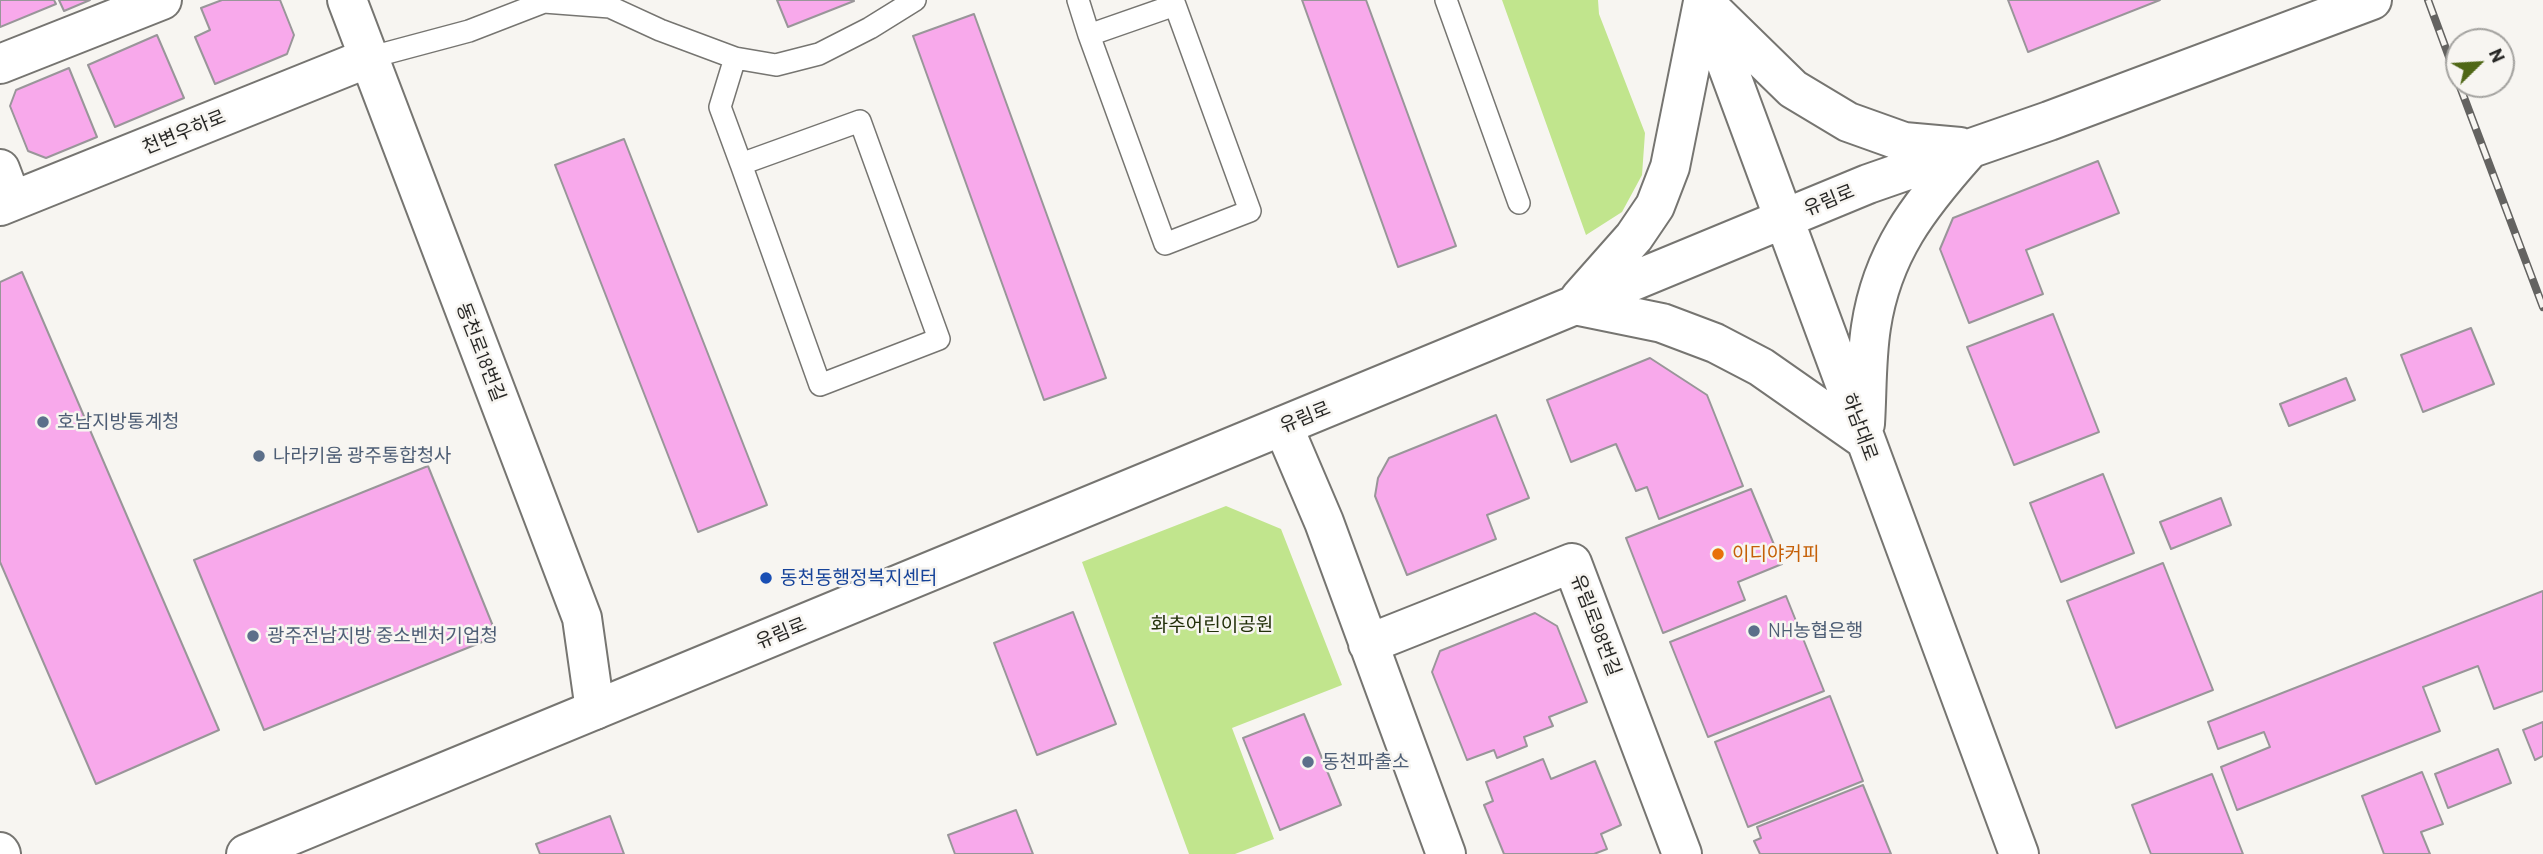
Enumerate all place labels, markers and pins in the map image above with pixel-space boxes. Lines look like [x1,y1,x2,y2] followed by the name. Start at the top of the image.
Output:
[57,411,179,433] place label: 호남지방통계청
[35,414,51,430] marker: 호남지방통계청
[273,445,452,467] place label: 나라키움 광주통합청사
[251,448,267,464] marker: 나라키움 광주통합청사
[1732,543,1819,565] place label: 이디야커피
[1710,546,1726,562] marker: 이디야커피
[780,567,937,589] place label: 동천동행정복지센터
[758,570,774,586] marker: 동천동행정복지센터
[1768,620,1863,642] place label: NH농협은행
[1746,623,1762,639] marker: NH농협은행
[267,625,498,647] place label: 광주전남지방 중소벤처기업청
[245,628,261,644] marker: 광주전남지방 중소벤처기업청
[1322,751,1409,773] place label: 동천파출소
[1300,754,1316,770] marker: 동천파출소

